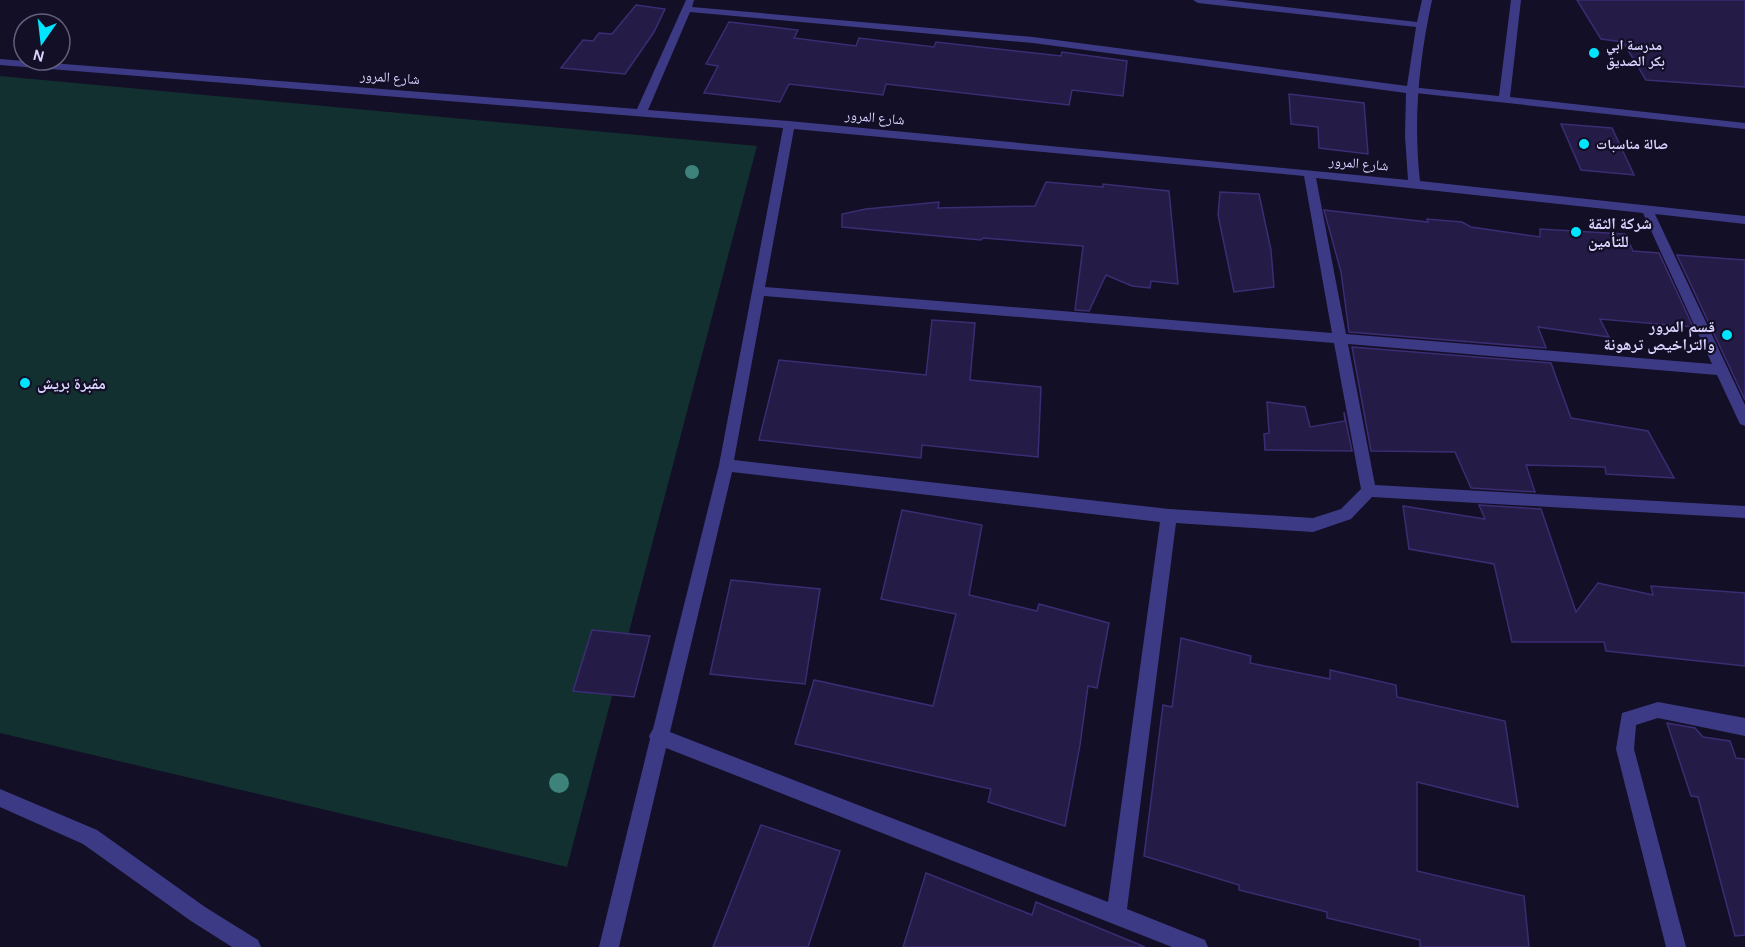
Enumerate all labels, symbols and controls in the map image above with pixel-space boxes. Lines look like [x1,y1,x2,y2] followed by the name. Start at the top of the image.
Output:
[12,12,72,72] north arrow
[1606,37,1665,70] place label: مدرسة ابي بكر الصديق
[31,45,46,67] text: N
[1587,46,1601,60] marker: مدرسة ابي بكر الصديق
[359,67,420,89] street label: شارع المرور
[843,106,905,130] street label: شارع المرور
[1596,136,1668,153] place label: صالة مناسبات
[1577,137,1591,151] marker: صالة مناسبات
[1327,152,1389,176] street label: شارع المرور
[1588,214,1652,251] place label: شركة الثقة للتأمين
[1569,225,1583,239] marker: شركة الثقة للتأمين
[1603,317,1715,354] place label: قسم المرور والتراخيص ترهونة
[1720,328,1734,342] marker: قسم المرور والتراخيص ترهونة
[37,374,106,393] place label: مقبرة بريش
[18,376,32,390] marker: مقبرة بريش

